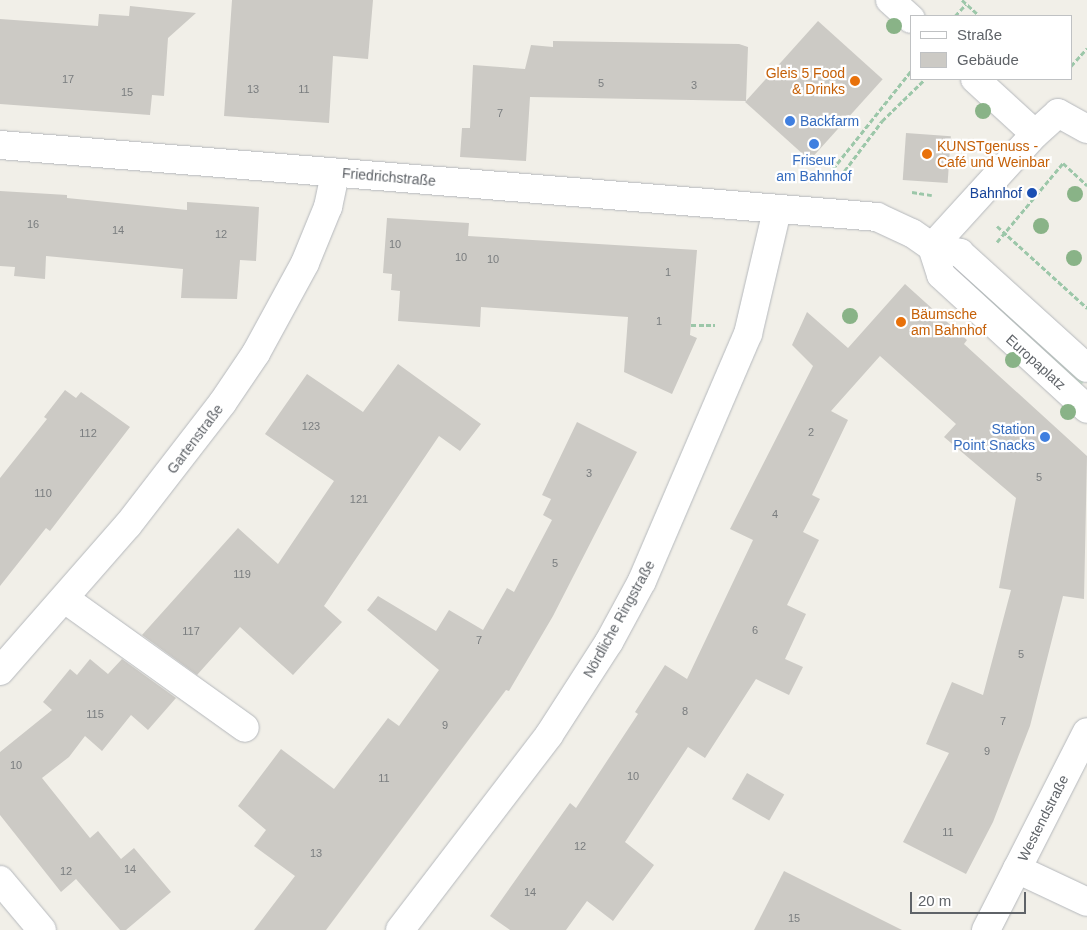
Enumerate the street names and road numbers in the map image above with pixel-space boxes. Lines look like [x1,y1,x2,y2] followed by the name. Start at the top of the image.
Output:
[341,165,437,189] street label: Friedrichstraße
[1003,331,1069,393] street label: Europaplatz
[163,401,227,477] street label: Gartenstraße
[580,557,658,681] street label: Nördliche Ringstraße
[1014,772,1072,864] street label: Westendstraße

